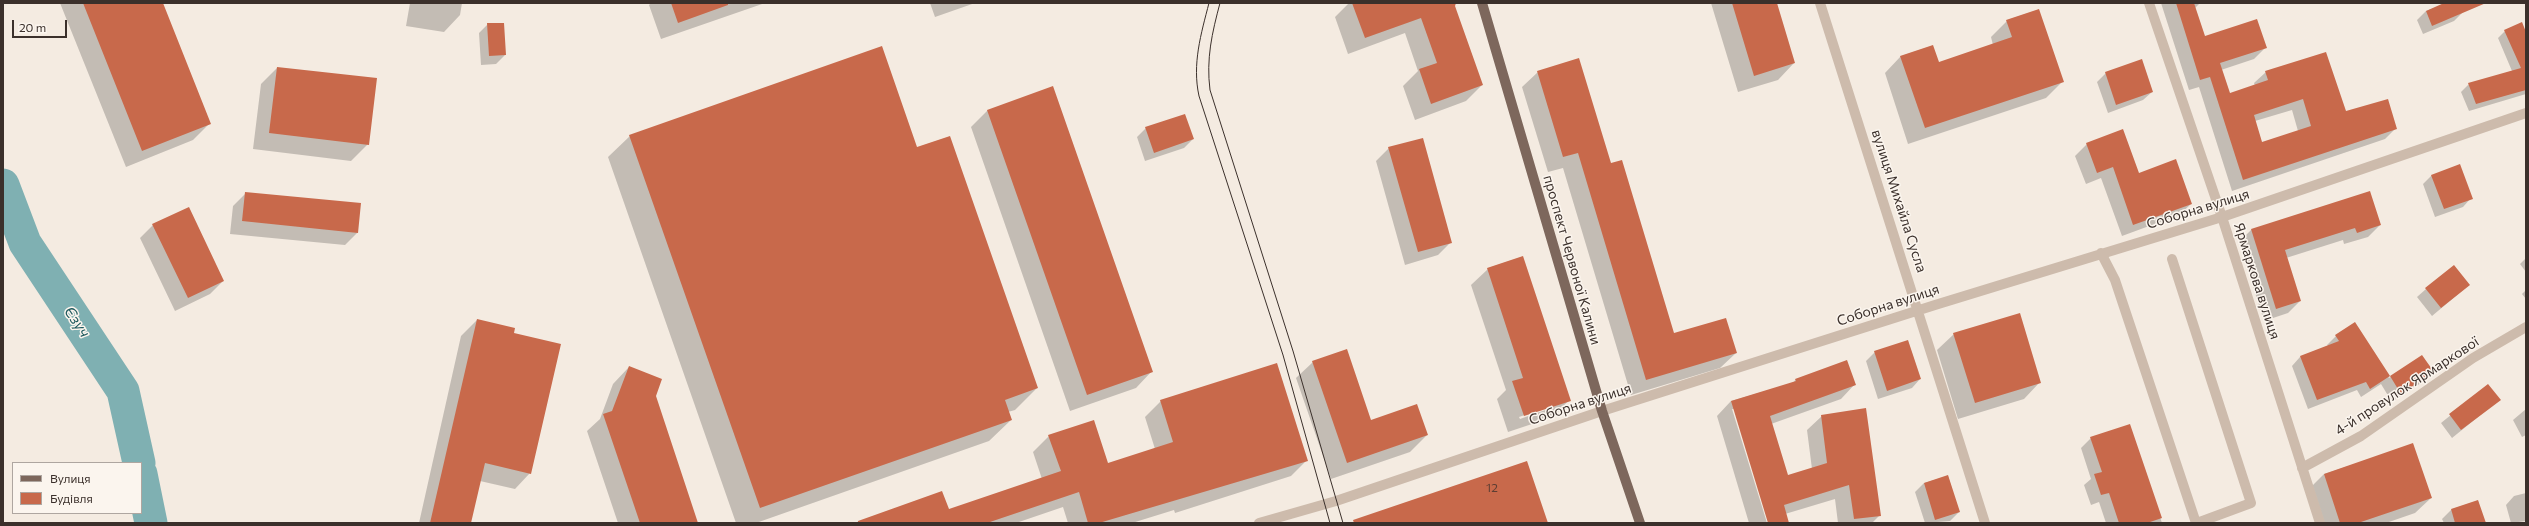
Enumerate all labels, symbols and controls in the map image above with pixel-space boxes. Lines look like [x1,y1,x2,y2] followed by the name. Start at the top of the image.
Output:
[14,12,69,38] scale bar
[19,20,46,34] text: 20 m
[1868,127,1930,275] street label: вулиця Михайла Сусла
[1540,173,1604,347] street label: проспект Червоної Калини
[2145,185,2251,233] street label: Соборна вулиця
[2230,221,2284,341] street label: Ярмаркова вулиця
[1835,281,1941,329] street label: Соборна вулиця
[60,303,94,341] water label: Єзуч
[2332,333,2482,439] street label: 4-й провулок Ярмаркової
[1527,380,1633,428] street label: Соборна вулиця
[12,462,142,514] legend
[50,471,91,485] text: Вулиця
[1486,481,1498,495] house number: 12
[50,491,93,505] text: Будівля

